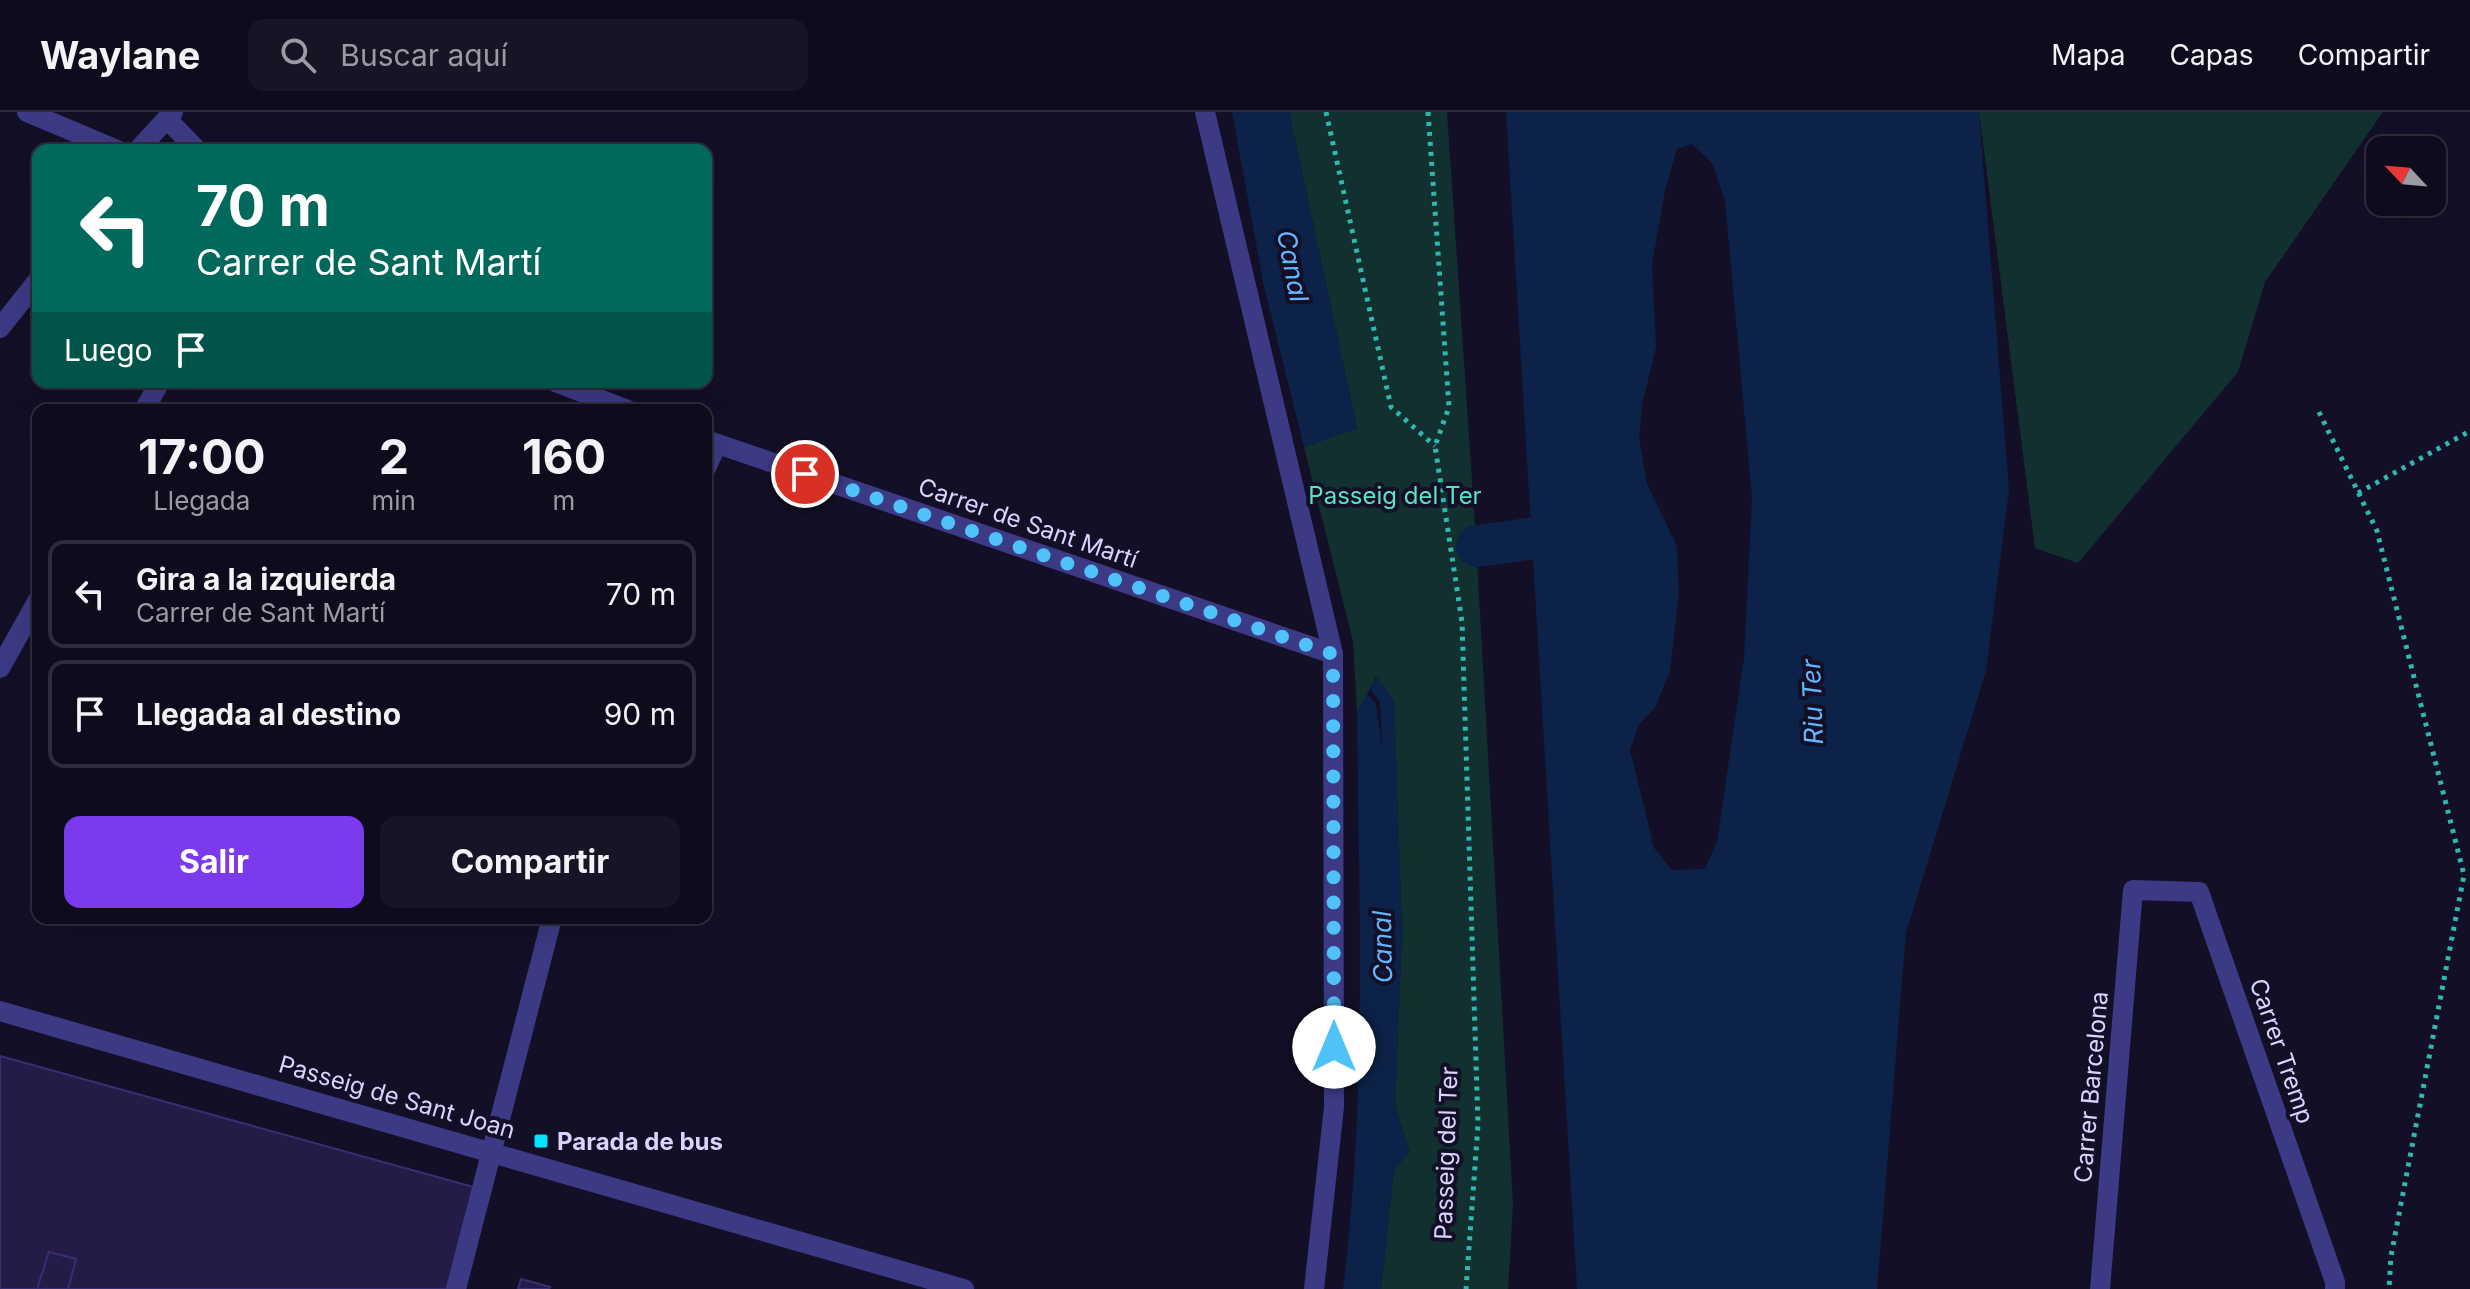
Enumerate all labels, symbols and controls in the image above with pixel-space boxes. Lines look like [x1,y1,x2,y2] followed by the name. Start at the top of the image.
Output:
[248,19,808,91] search box
[40,32,200,78] text: Waylane
[276,33,320,77] icon: search
[340,37,508,73] text: Buscar aquí
[2051,38,2126,72] text: Mapa
[2170,38,2254,72] text: Capas
[2298,38,2430,72] text: Compartir
[2366,136,2446,216] north arrow
[2366,136,2446,216] map controls
[196,172,330,240] text: 70 m
[64,176,168,280] icon: left
[1271,227,1315,305] water label: Canal
[196,240,541,284] text: Carrer de Sant Martí
[169,328,213,372] icon: arrive
[64,332,153,368] text: Luego
[138,427,266,486] text: 17:00
[379,427,409,486] text: 2
[522,427,606,486] text: 160
[771,440,839,508] pin
[783,452,827,496] icon: arrive
[914,472,1142,574] street label: Carrer de Sant Martí
[1308,481,1482,510] park label: Passeig del Ter
[153,485,250,516] text: Llegada
[372,485,416,516] text: min
[553,485,575,516] text: m
[136,561,396,597] text: Gira a la izquierda
[68,572,112,616] icon: left
[606,576,676,612] text: 70 m
[136,597,385,628] text: Carrer de Sant Martí
[1795,658,1829,745] water label: Riu Ter
[68,692,112,736] icon: arrive
[136,696,401,732] text: Llegada al destino
[604,696,676,732] text: 90 m
[64,816,364,908] button: Salir
[380,816,680,908] button: Compartir
[1366,910,1398,984] water label: Canal
[2244,975,2320,1127] street label: Carrer Tremp
[2068,990,2114,1184] street label: Carrer Barcelona
[1292,1005,1376,1089] position arrow
[275,1049,519,1145] street label: Passeig de Sant Joan
[1428,1066,1464,1240] street label: Passeig del Ter
[557,1127,723,1156] place label: Parada de bus
[532,1132,550,1150] marker: Parada de bus

